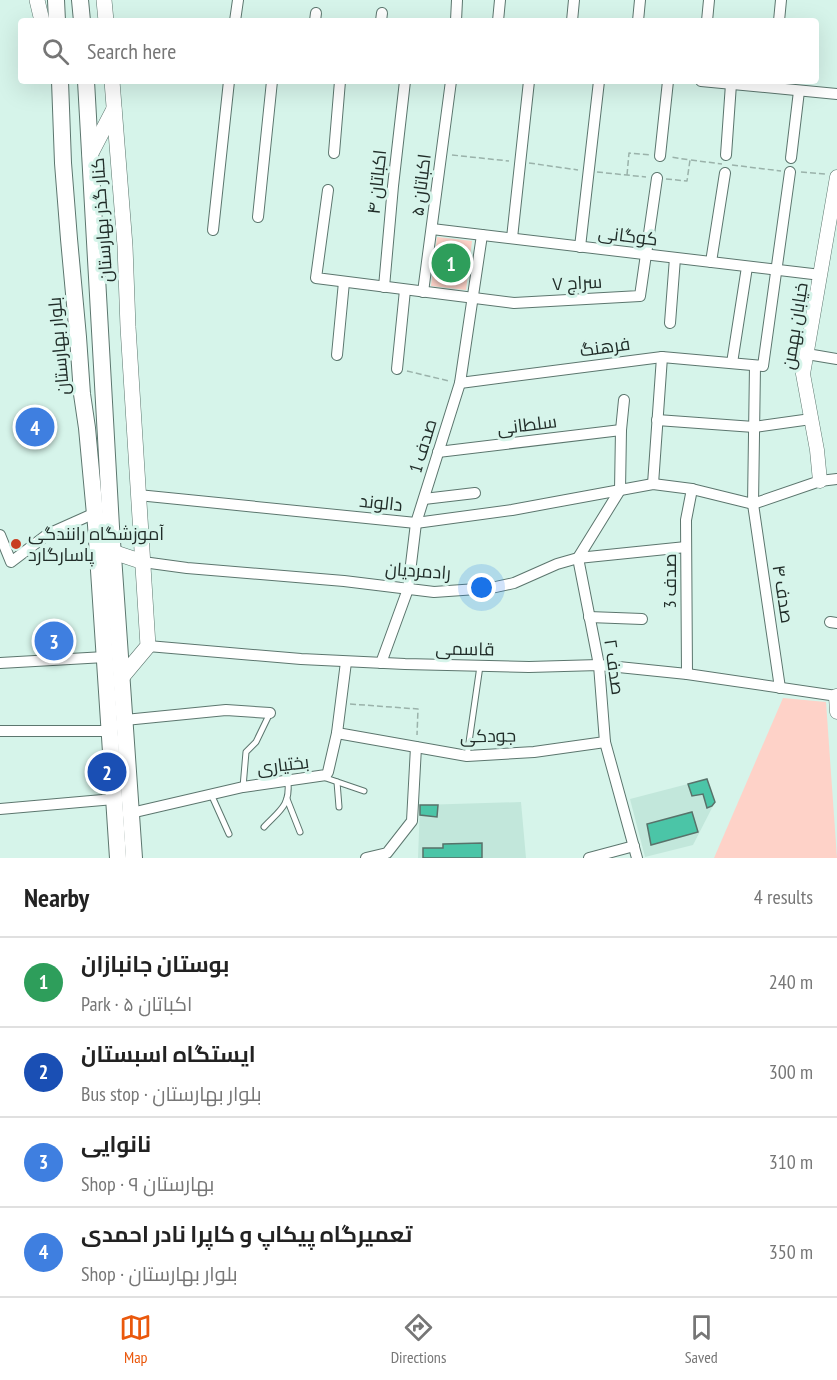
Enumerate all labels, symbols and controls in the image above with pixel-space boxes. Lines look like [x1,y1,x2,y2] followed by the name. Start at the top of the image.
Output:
[18,18,819,84] search box
[39,35,72,68] icon: search
[87,37,176,65] text: Search here
[362,149,391,215] street label: اکباتان ۴
[405,153,436,217] street label: اکباتان ۵
[86,157,117,283] street label: کنار گذر بهارستان
[597,220,659,251] street label: کوگانی
[432,240,470,286] pin: 1
[551,270,603,296] street label: سراج ۷
[776,281,813,371] street label: خیابان بهمن
[43,296,74,396] street label: بلوار بهارستان
[578,332,632,361] street label: فرهنگ
[15,404,54,450] pin: 4
[496,409,558,440] street label: سلطانی
[403,416,442,475] street label: صدف 1
[358,489,404,516] street label: دالوند
[28,522,164,567] place label: آموزشگاه رانندگی پاسارگارد
[9,537,23,551] marker: آموزشگاه رانندگی پاسارگارد
[658,554,681,608] street label: صدف 3
[384,557,452,584] street label: رادمردیان
[768,563,799,625] street label: صدف ۴
[467,573,496,602] your location
[34,618,74,664] pin: 3
[435,636,495,661] street label: قاسمی
[599,637,630,696] street label: صدف ۲
[460,724,516,747] street label: جودکی
[88,750,126,794] pin: 2
[256,750,310,779] street label: بختیاری
[24,881,89,914] text: Nearby
[754,884,813,910] text: 4 results
[81,950,229,978] text: بوستان جانبازان
[39,969,48,995] text: 1
[769,969,813,995] text: 240 m
[81,991,192,1017] text: Park · اکباتان ۵
[81,1040,256,1068] text: ایستگاه اسبستان
[39,1059,48,1085] text: 2
[769,1059,813,1085] text: 300 m
[81,1081,262,1107] text: Bus stop · بلوار بهارستان
[81,1130,151,1158] text: نانوایی
[39,1149,48,1175] text: 3
[769,1149,813,1175] text: 310 m
[81,1171,214,1197] text: Shop · بهارستان ۹
[81,1220,412,1248] text: تعمیرگاه پیکاپ و کاپرا نادر احمدی
[39,1239,48,1265] text: 4
[769,1239,813,1265] text: 350 m
[81,1261,238,1287] text: Shop · بلوار بهارستان
[119,1311,152,1367] tab: Map
[391,1311,446,1367] tab: Directions
[685,1311,718,1367] tab: Saved

